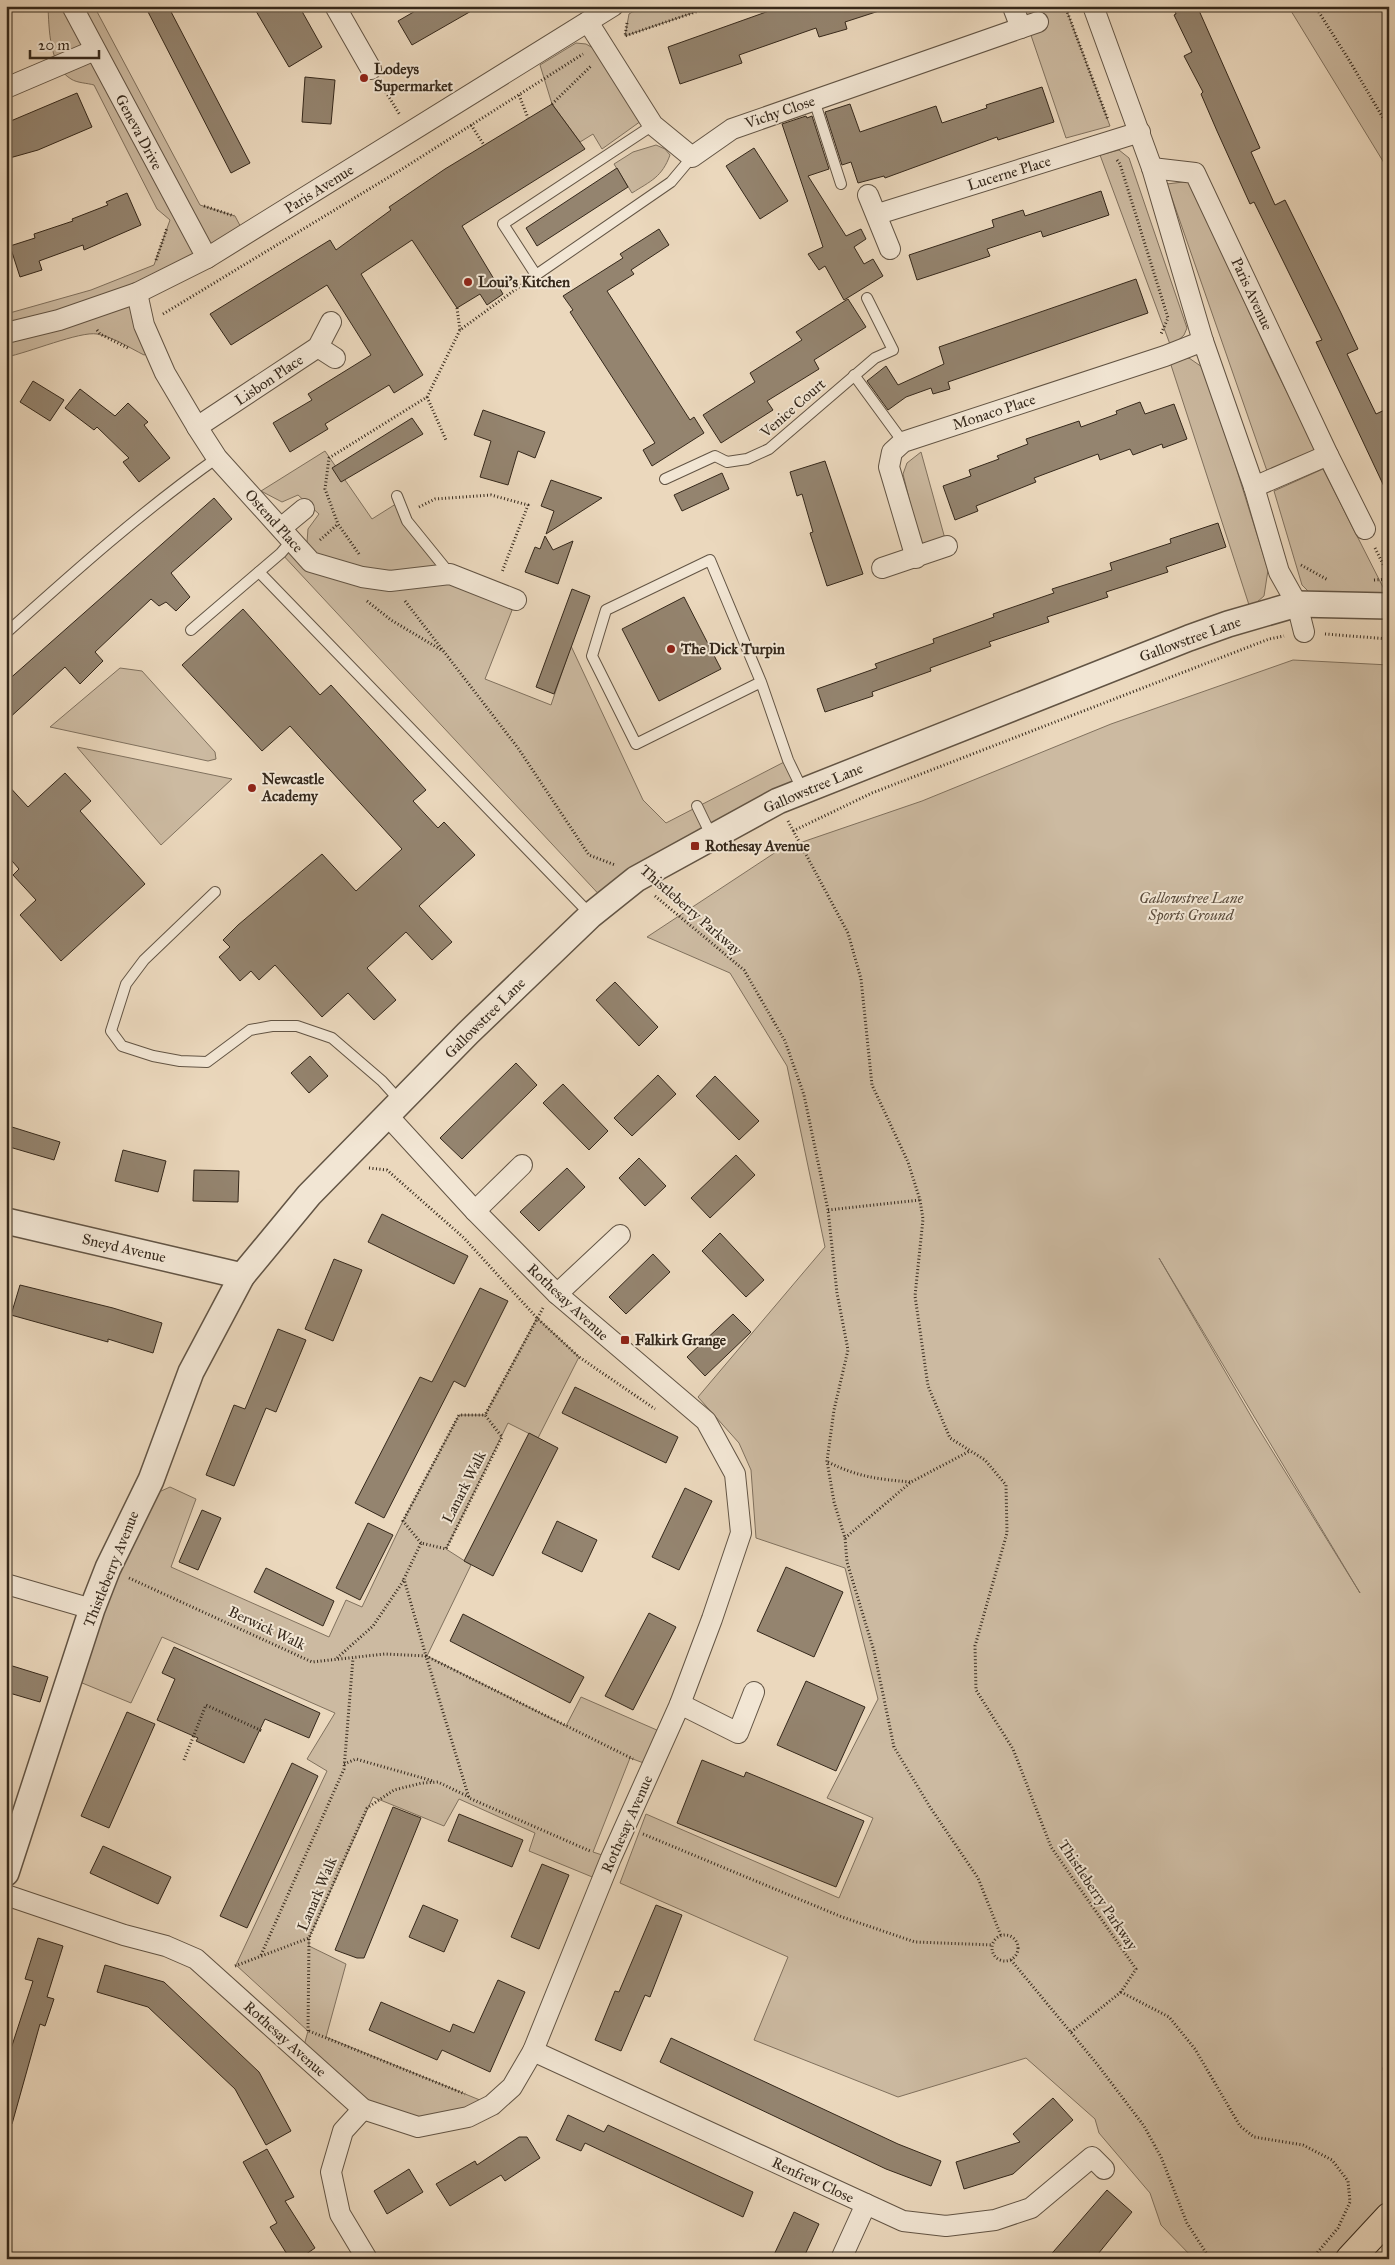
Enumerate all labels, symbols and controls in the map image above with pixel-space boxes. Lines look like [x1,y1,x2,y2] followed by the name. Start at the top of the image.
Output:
[30,28,99,60] scale bar
[38,36,70,54] text: 20 m
[374,60,454,96] place label: Lodeys Supermarket
[358,72,370,84] marker: Lodeys Supermarket
[112,91,166,173] street label: Geneva Drive
[742,92,817,133] street label: Vichy Close
[965,152,1053,194] street label: Lucerne Place
[281,161,357,217] street label: Paris Avenue
[1227,255,1277,333] street label: Paris Avenue
[478,273,571,291] place label: Loui's Kitchen
[462,276,474,288] marker: Loui's Kitchen
[231,351,307,409] street label: Lisbon Place
[756,374,830,442] street label: Venice Court
[950,390,1038,434] street label: Monaco Place
[241,486,307,556] street label: Ostend Place
[1137,612,1243,666] street label: Gallowstree Lane
[680,640,786,659] place label: The Dick Turpin
[665,643,677,655] marker: The Dick Turpin
[760,759,866,817] street label: Gallowstree Lane
[261,770,325,806] place label: Newcastle Academy
[246,782,258,794] marker: Newcastle Academy
[705,837,811,856] place label: Rothesay Avenue
[689,840,701,852] marker: Rothesay Avenue
[636,861,746,960] street label: Thistleberry Parkway
[1139,889,1244,925] park label: Gallowstree Lane Sports Ground
[441,974,529,1062] street label: Gallowstree Lane
[80,1230,168,1266] street label: Sneyd Avenue
[524,1260,612,1344] street label: Rothesay Avenue
[635,1331,727,1350] place label: Falkirk Grange
[619,1334,631,1346] marker: Falkirk Grange
[438,1448,490,1526] street label: Lanark Walk
[79,1508,143,1630] street label: Thistleberry Avenue
[225,1602,309,1654] street label: Berwick Walk
[597,1772,657,1876] street label: Rothesay Avenue
[1054,1837,1142,1954] street label: Thistleberry Parkway
[293,1854,341,1934] street label: Lanark Walk
[240,1997,330,2081] street label: Rothesay Avenue
[769,2153,857,2207] street label: Renfrew Close

